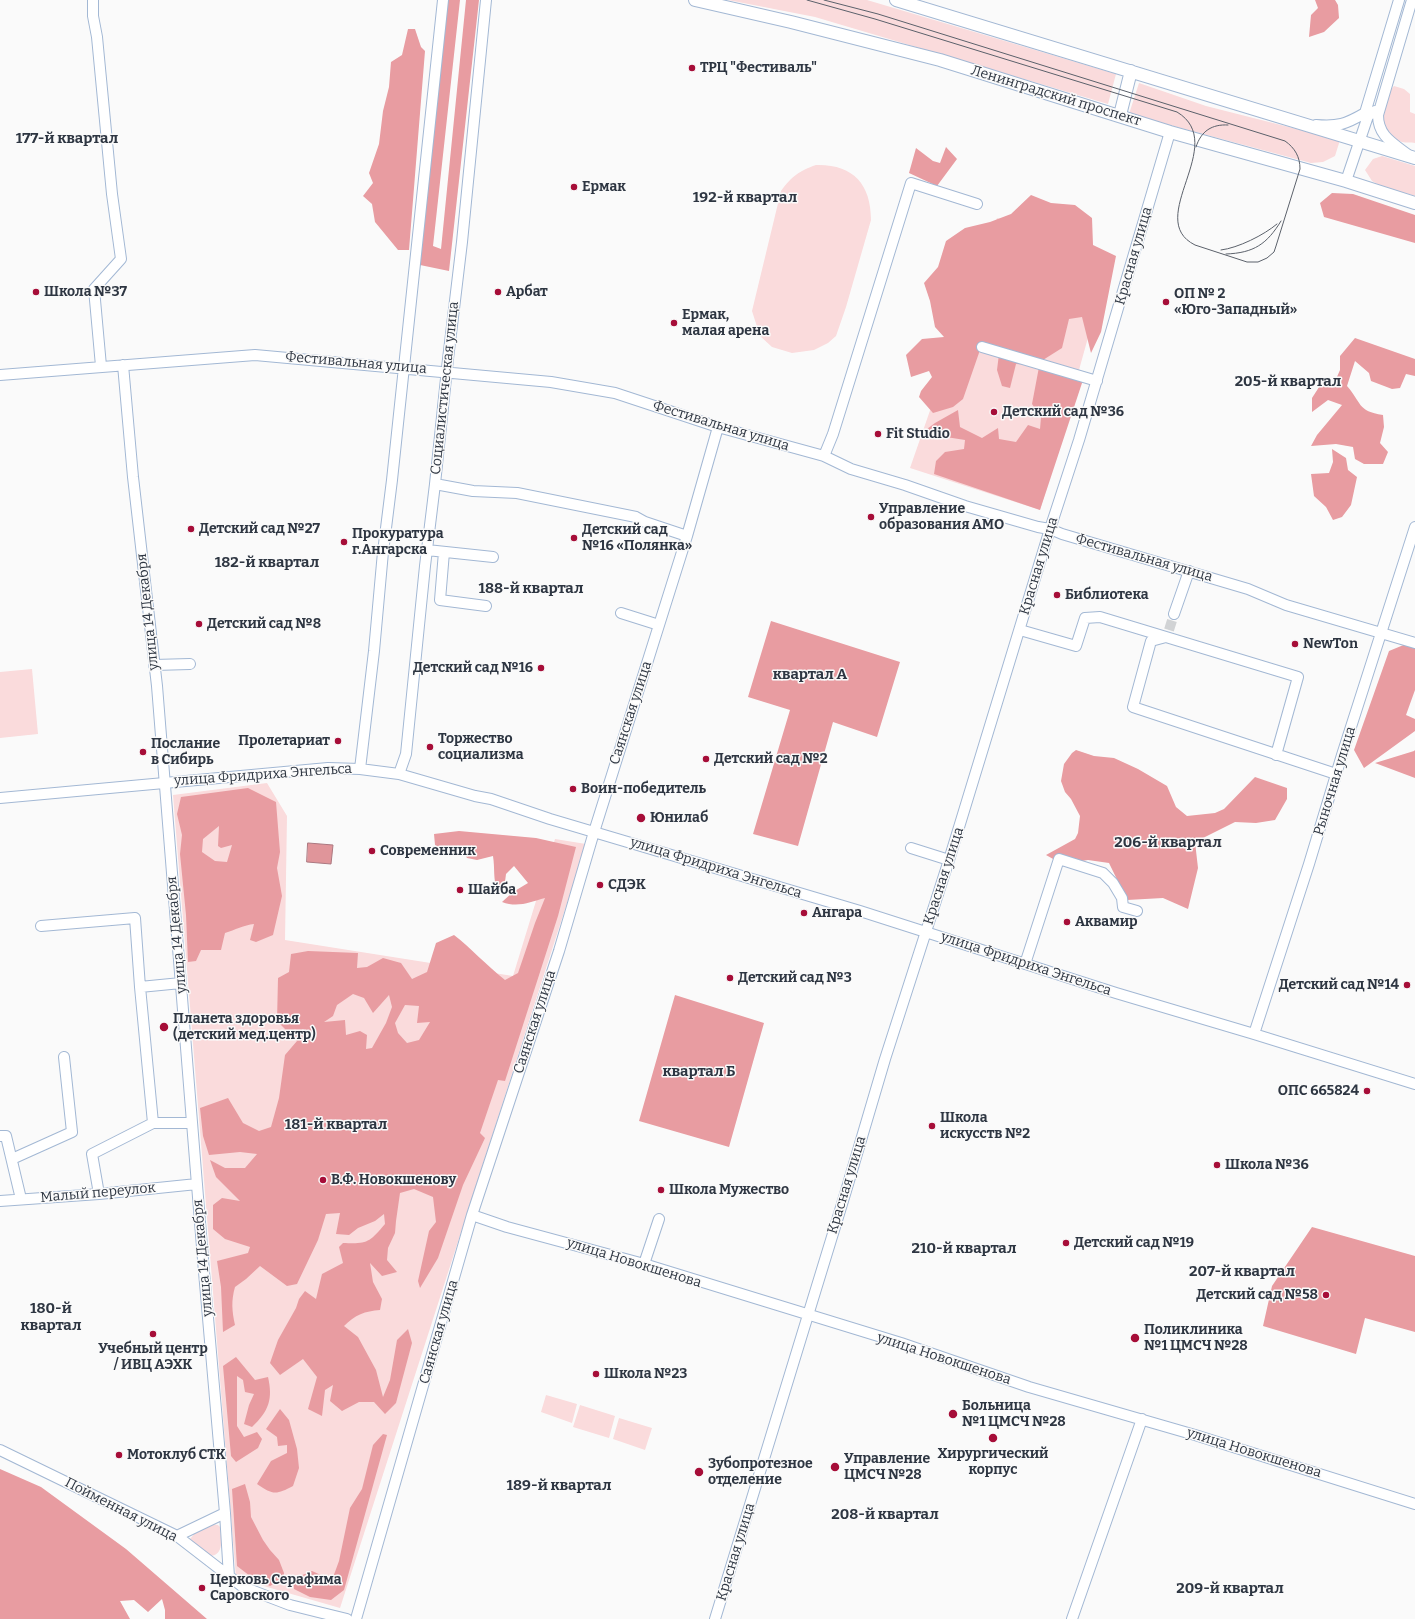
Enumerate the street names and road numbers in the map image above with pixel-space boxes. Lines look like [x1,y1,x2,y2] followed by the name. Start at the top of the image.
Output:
[969,62,1143,130] street label: Ленинградский проспект
[1112,205,1156,307] street label: Красная улица
[428,300,462,476] street label: Социалистическая улица
[285,348,427,378] street label: Фестивальная улица
[651,397,791,455] street label: Фестивальная улица
[1016,515,1062,617] street label: Красная улица
[1074,530,1214,586] street label: Фестивальная улица
[134,553,162,671] street label: улица 14 Декабря
[606,659,656,767] street label: Саянская улица
[1310,724,1360,838] street label: Рыночная улица
[173,760,353,790] street label: улица Фридриха Энгельса
[920,825,968,927] street label: Красная улица
[628,834,804,902] street label: улица Фридриха Энгельса
[164,876,190,994] street label: улица 14 Декабря
[939,928,1113,1000] street label: улица Фридриха Энгельса
[510,968,560,1076] street label: Саянская улица
[824,1134,870,1236] street label: Красная улица
[40,1180,156,1206] street label: Малый переулок
[190,1199,216,1317] street label: улица 14 Декабря
[565,1235,703,1291] street label: улица Новокшенова
[416,1278,462,1386] street label: Саянская улица
[875,1329,1013,1389] street label: улица Новокшенова
[1185,1425,1323,1481] street label: улица Новокшенова
[62,1474,180,1546] street label: Пойменная улица
[713,1501,759,1603] street label: Красная улица

